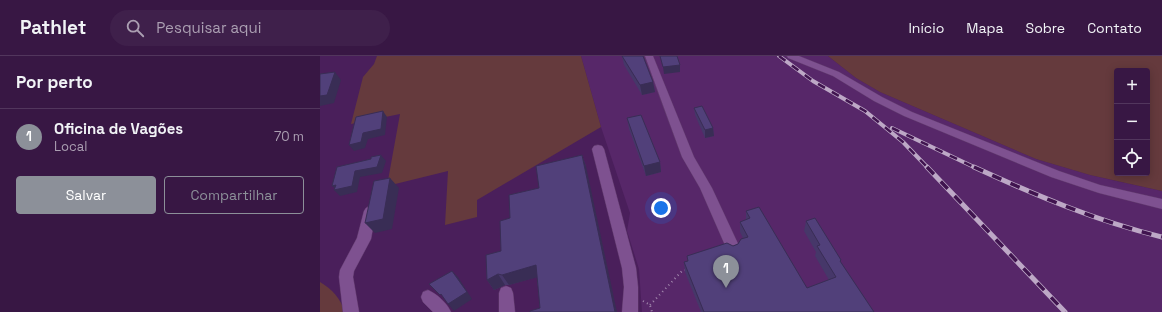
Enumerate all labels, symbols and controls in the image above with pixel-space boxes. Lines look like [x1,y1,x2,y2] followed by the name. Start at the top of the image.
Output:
[110,10,390,46] search box
[20,15,86,40] text: Pathlet
[124,17,146,39] icon: search
[156,18,261,37] text: Pesquisar aqui
[908,19,944,37] text: Início
[966,19,1004,37] text: Mapa
[1026,19,1065,37] text: Sobre
[1087,19,1142,37] text: Contato
[1114,68,1150,176] map controls
[1114,68,1150,104] button: +
[16,71,93,93] text: Por perto
[1114,104,1150,140] button: −
[54,119,183,138] text: Oficina de Vagões
[26,128,32,145] text: 1
[274,128,304,145] text: 70 m
[54,138,88,155] text: Local
[1114,140,1150,176] button: locate
[16,176,156,214] button: Salvar
[164,176,304,214] button: Compartilhar
[651,198,671,218] your location
[713,255,739,288] pin: 1

